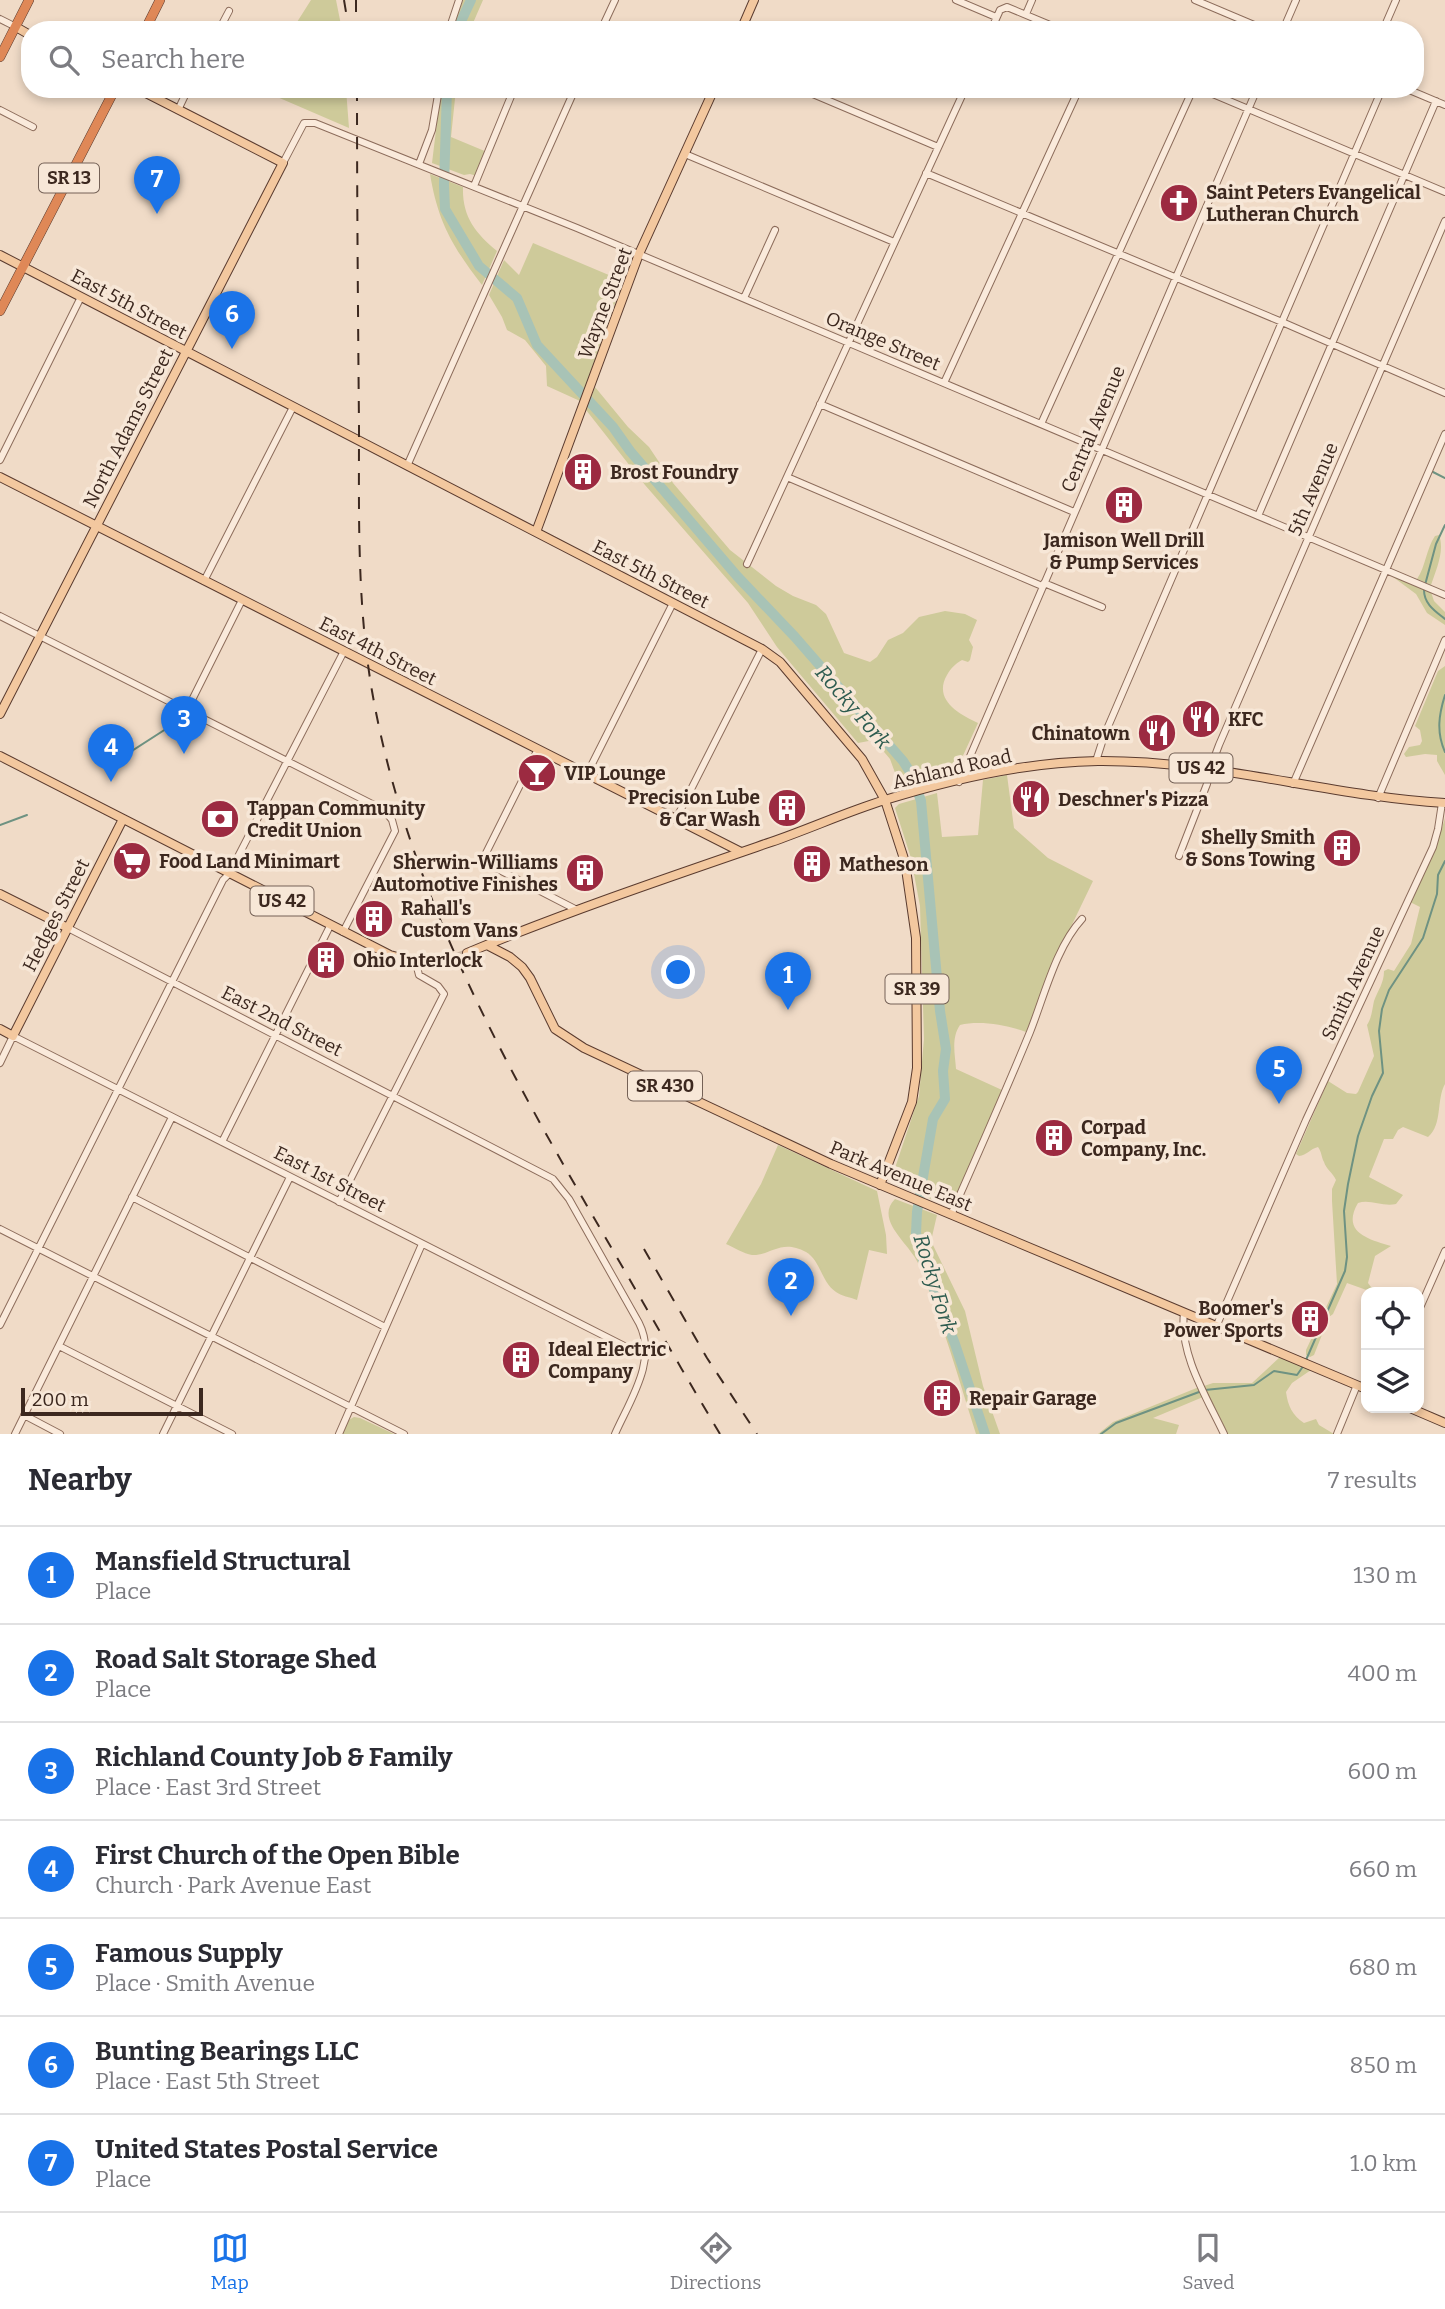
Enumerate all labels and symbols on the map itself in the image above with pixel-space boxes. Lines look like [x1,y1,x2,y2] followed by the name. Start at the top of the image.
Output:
[134,156,180,214] pin: 7
[39,163,99,192] road number: SR 13
[1206,181,1421,226] place label: Saint Peters Evangelical Lutheran Church
[1158,182,1200,224] church icon: Saint Peters Evangelical Lutheran Church
[573,244,637,362] street label: Wayne Street
[67,264,191,344] street label: East 5th Street
[209,291,255,349] pin: 6
[822,307,944,376] street label: Orange Street
[78,344,178,511] street label: North Adams Street
[1056,362,1130,496] street label: Central Avenue
[1283,439,1343,539] street label: 5th Avenue
[562,451,604,493] building icon: Brost Foundry
[610,461,739,484] place label: Brost Foundry
[1103,484,1145,526] building icon: Jamison Well Drill & Pump Services
[1043,529,1204,574] place label: Jamison Well Drill & Pump Services
[589,535,713,613] street label: East 5th Street
[315,612,441,691] street label: East 4th Street
[810,660,897,755] water label: Rocky Fork
[161,696,207,754] pin: 3
[1180,698,1222,740] restaurant icon: KFC
[1228,708,1263,731] place label: KFC
[1136,712,1178,754] restaurant icon: Chinatown
[1032,722,1131,745] place label: Chinatown
[88,724,134,782] pin: 4
[890,744,1014,794] street label: Ashland Road
[516,752,558,794] bar icon: VIP Lounge
[1170,754,1232,782] road number: US 42
[564,762,666,785] place label: VIP Lounge
[1010,778,1052,820] restaurant icon: Deschner's Pizza
[628,786,760,831] place label: Precision Lube & Car Wash
[766,787,808,829] building icon: Precision Lube & Car Wash
[1058,788,1209,811] place label: Deschner's Pizza
[247,797,425,842] place label: Tappan Community Credit Union
[199,798,241,840] bank icon: Tappan Community Credit Union
[1185,826,1315,871] place label: Shelly Smith & Sons Towing
[1321,827,1363,869] building icon: Shelly Smith & Sons Towing
[111,840,153,882] supermarket icon: Food Land Minimart
[791,843,833,885] building icon: Matheson
[159,850,341,873] place label: Food Land Minimart
[373,851,558,896] place label: Sherwin-Williams Automotive Finishes
[564,852,606,894] building icon: Sherwin-Williams Automotive Finishes
[839,853,929,876] place label: Matheson
[18,855,94,975] street label: Hedges Street
[250,887,314,916] road number: US 42
[401,897,518,942] place label: Rahall's Custom Vans
[353,898,395,940] building icon: Rahall's Custom Vans
[1316,922,1390,1044] street label: Smith Avenue
[305,939,347,981] building icon: Ohio Interlock
[353,949,483,972] place label: Ohio Interlock
[765,952,811,1010] pin: 1
[661,955,695,989] your location
[886,974,948,1004] road number: SR 39
[218,981,346,1061] street label: East 2nd Street
[1256,1046,1302,1104] pin: 5
[628,1072,702,1100] road number: SR 430
[1081,1116,1206,1161] place label: Corpad Company, Inc.
[1033,1117,1075,1159] building icon: Corpad Company, Inc.
[826,1136,976,1216] street label: Park Avenue East
[270,1141,390,1217] street label: East 1st Street
[908,1231,963,1337] water label: Rocky Fork
[768,1258,814,1316] pin: 2
[1163,1297,1283,1342] place label: Boomer's Power Sports
[1289,1298,1331,1340] building icon: Boomer's Power Sports
[548,1338,666,1383] place label: Ideal Electric Company
[500,1339,542,1381] building icon: Ideal Electric Company
[921,1377,963,1419] building icon: Repair Garage
[21,1385,203,1417] scale bar
[969,1387,1097,1410] place label: Repair Garage

